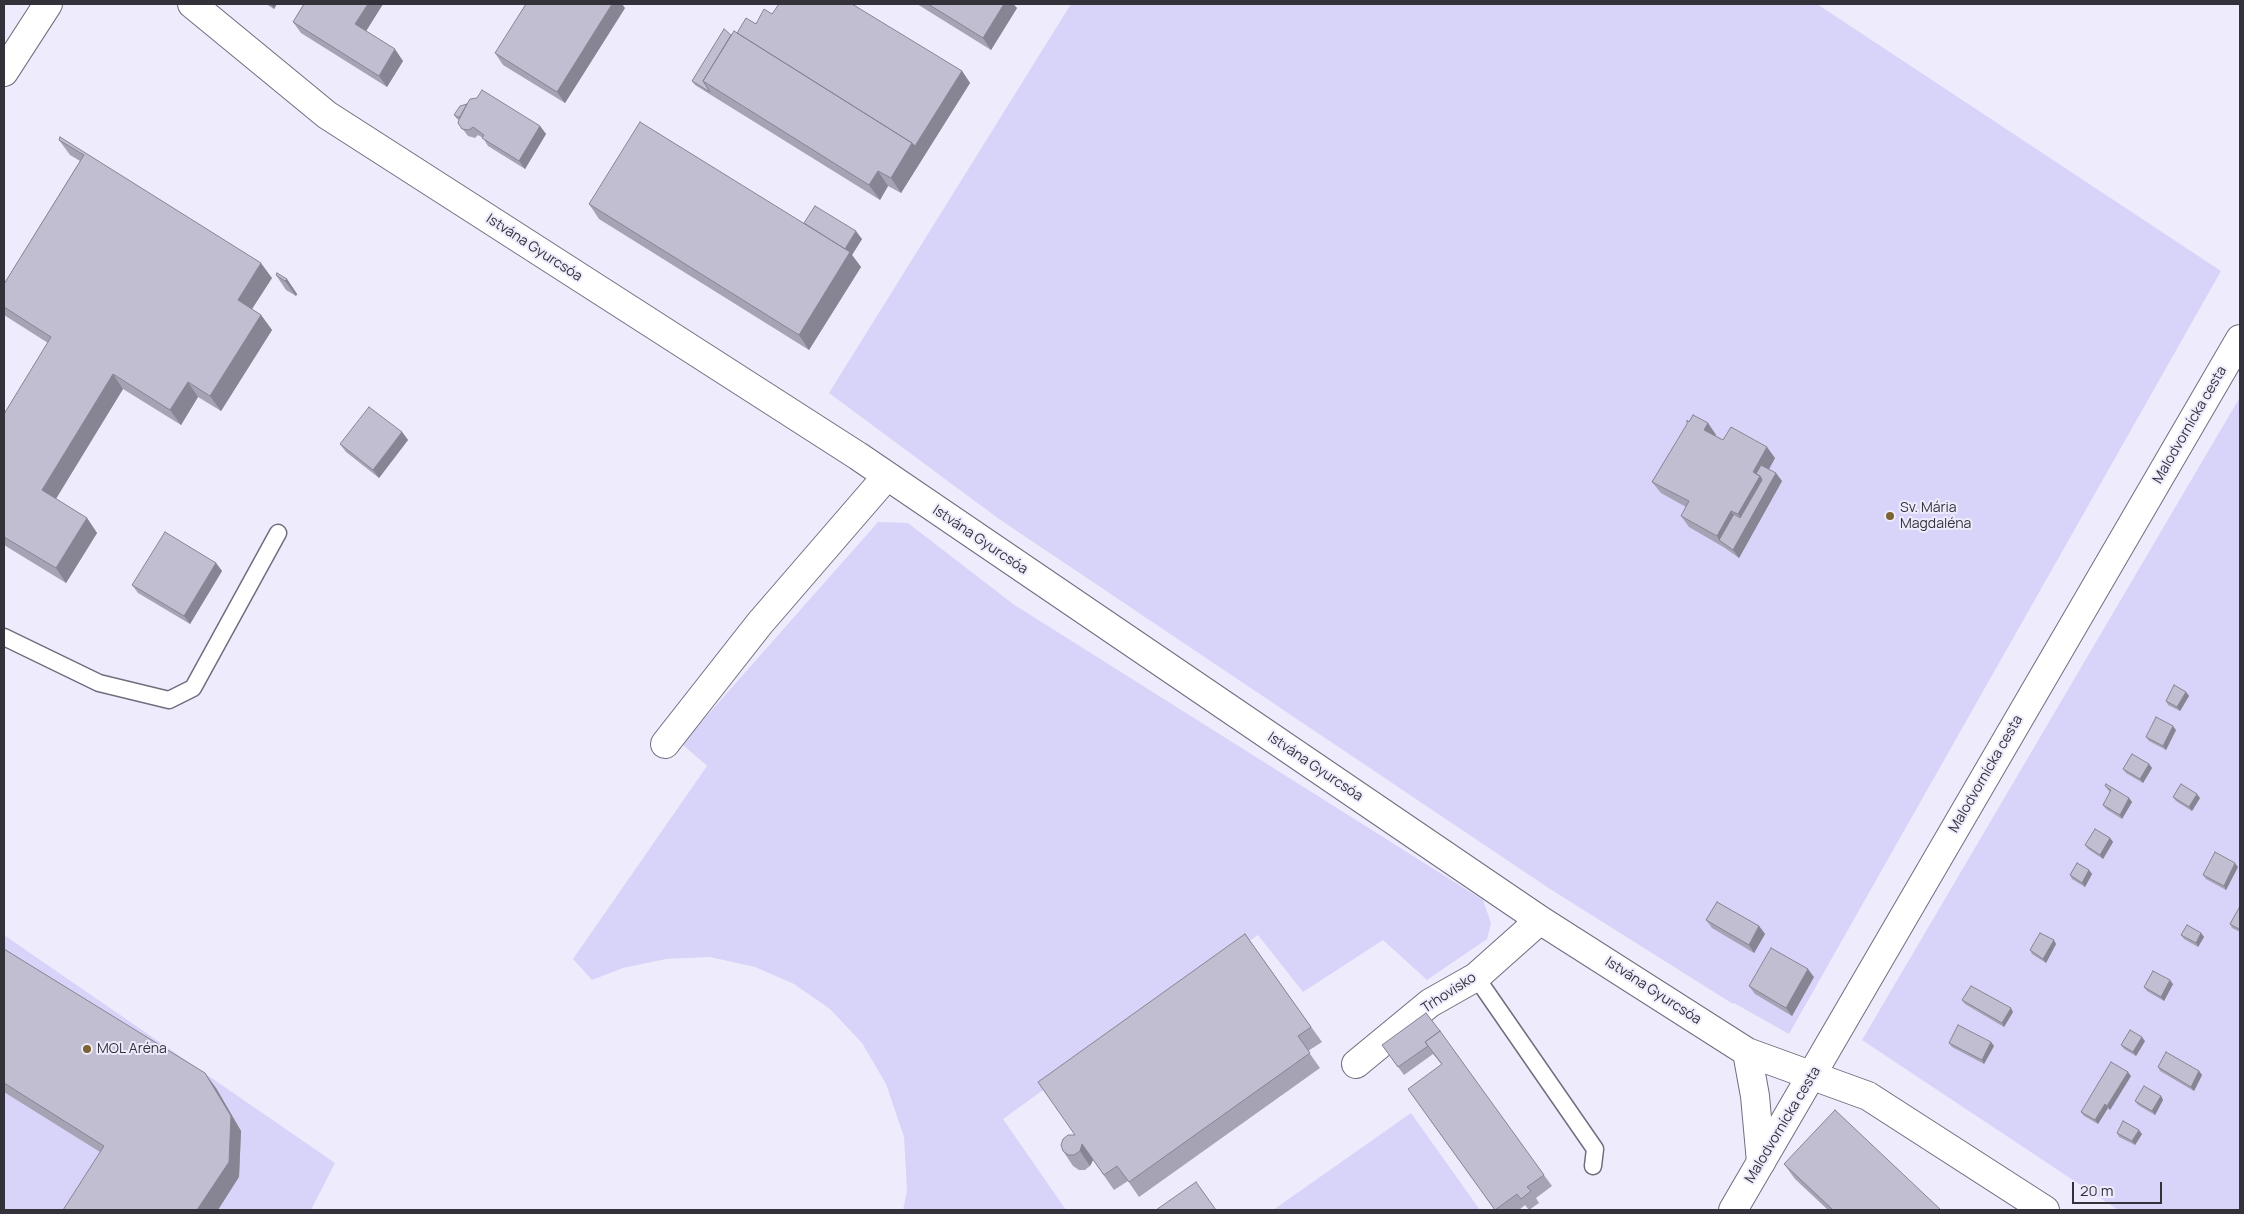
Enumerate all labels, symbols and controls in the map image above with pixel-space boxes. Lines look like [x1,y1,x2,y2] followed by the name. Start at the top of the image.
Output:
[483,211,585,285] street label: Istvána Gyurcsóa
[2150,363,2230,487] street label: Malodvornícka cesta
[1900,500,1971,532] place label: Sv. Mária Magdaléna
[929,502,1031,578] street label: Istvána Gyurcsóa
[1884,510,1896,522] marker: Sv. Mária Magdaléna
[1946,712,2026,836] street label: Malodvornícka cesta
[1264,729,1366,805] street label: Istvána Gyurcsóa
[1602,954,1704,1028] street label: Istvána Gyurcsóa
[1418,969,1480,1017] street label: Trhovisko
[97,1041,167,1057] place label: MOL Aréna
[81,1043,93,1055] marker: MOL Aréna
[1742,1064,1824,1186] street label: Malodvornícka cesta
[2074,1172,2164,1204] scale bar
[2080,1180,2113,1201] text: 20 m

